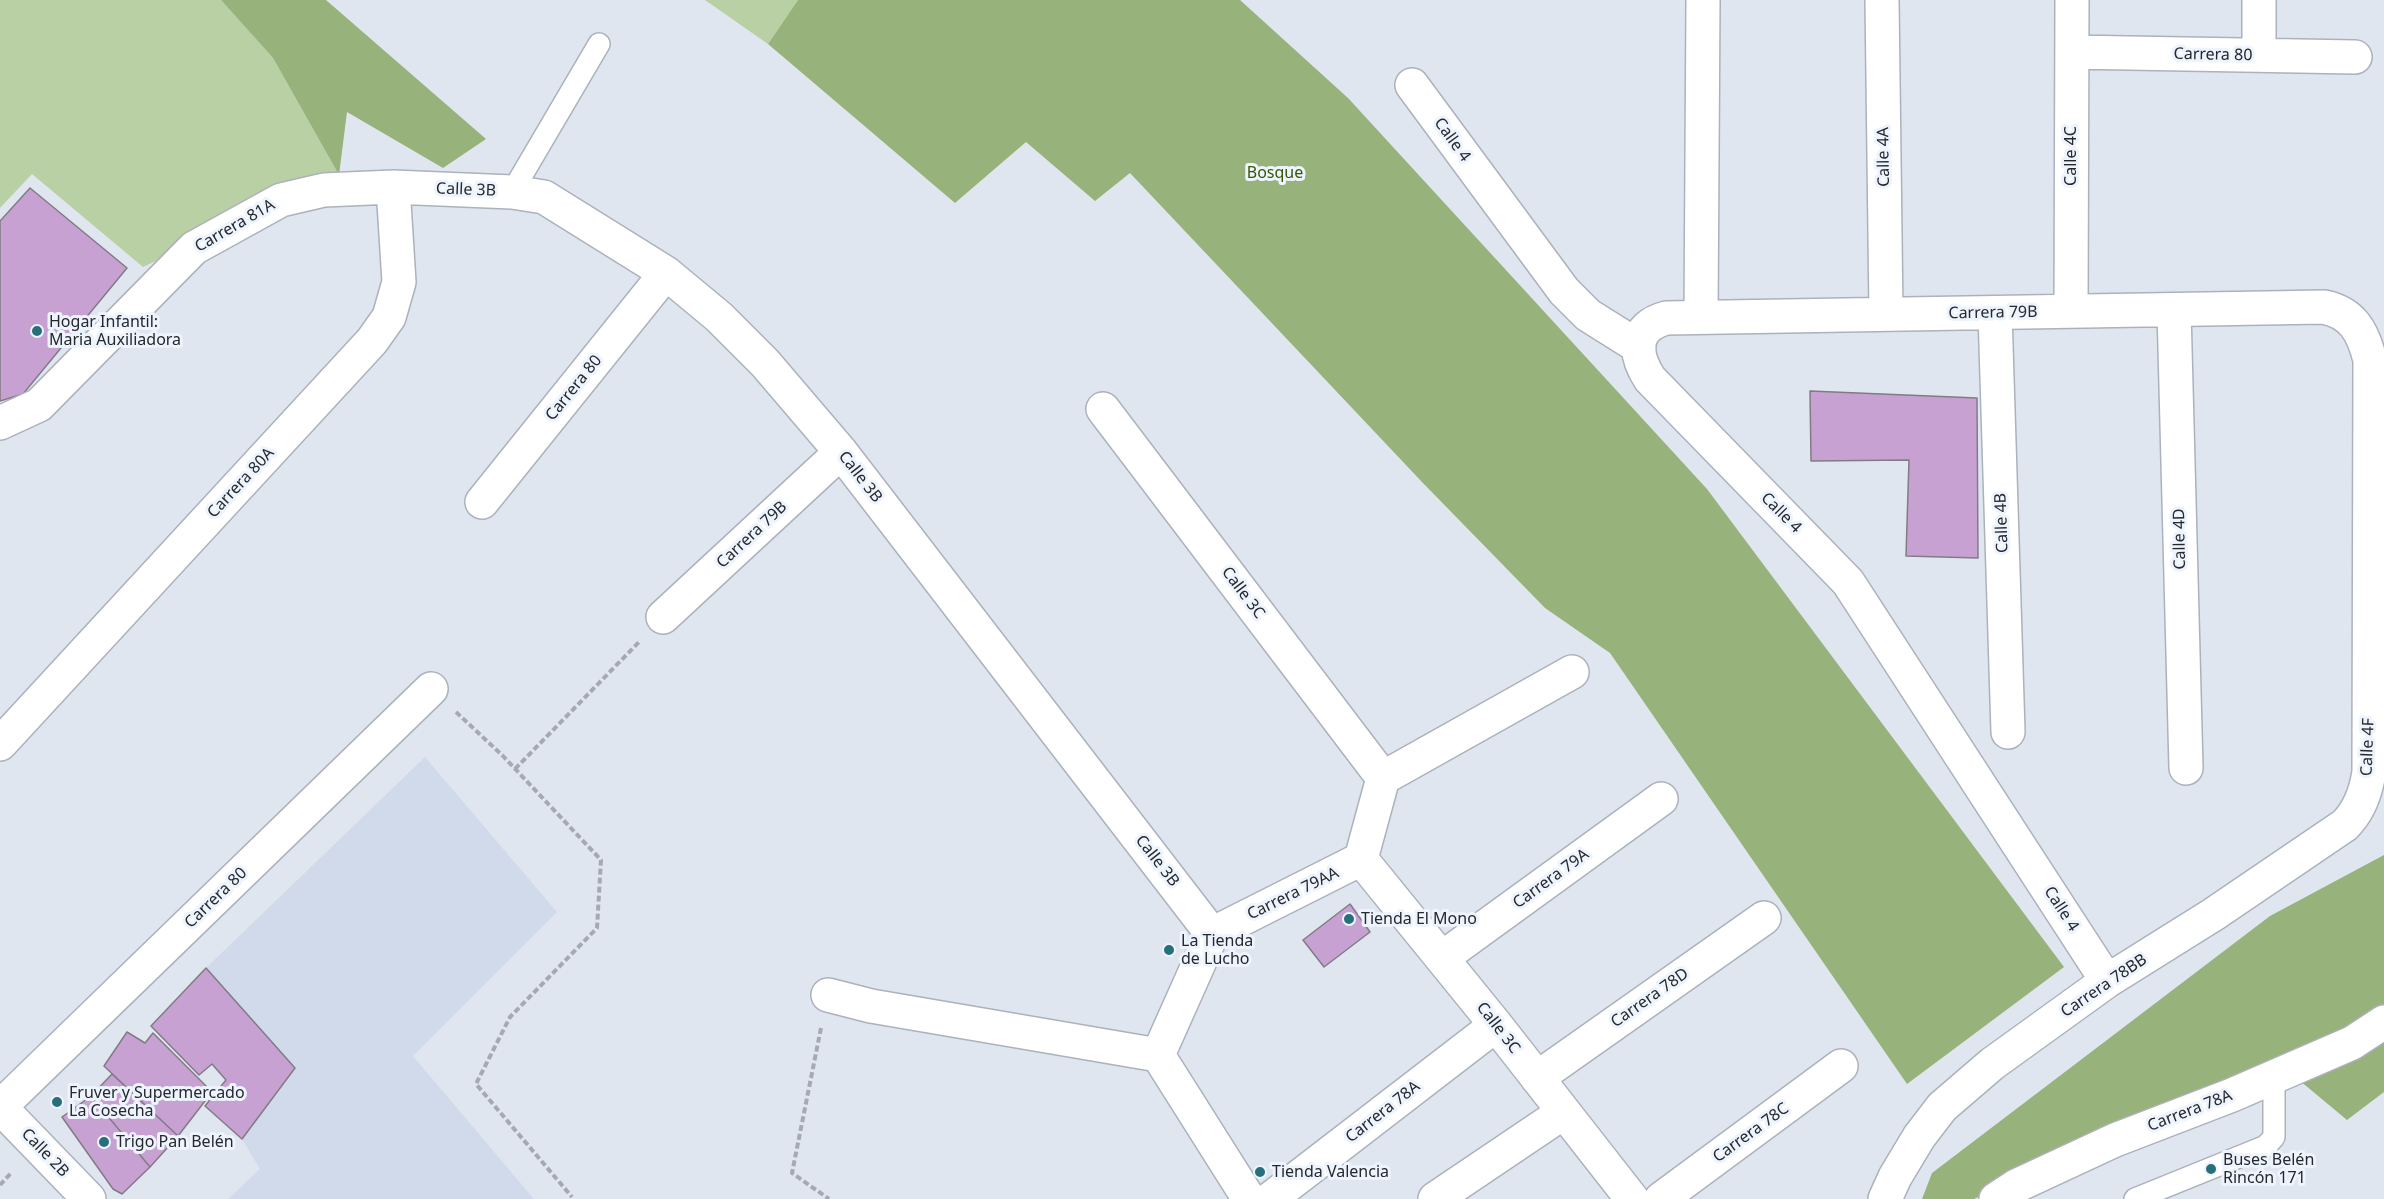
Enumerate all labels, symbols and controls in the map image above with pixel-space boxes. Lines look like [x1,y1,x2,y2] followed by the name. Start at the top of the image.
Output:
[2173,45,2253,65] street label: Carrera 80
[1430,114,1474,166] street label: Calle 4
[2061,126,2081,186] street label: Calle 4C
[1874,127,1894,187] street label: Calle 4A
[1247,163,1303,183] park label: Bosque
[436,179,496,201] street label: Calle 3B
[192,195,278,257] street label: Carrera 81A
[1948,303,2038,323] street label: Carrera 79B
[49,312,181,350] place label: Hogar Infantil: Maria Auxiliadora
[30,324,44,338] marker: Hogar Infantil: Maria Auxiliadora
[542,351,606,425] street label: Carrera 80
[204,444,278,522] street label: Carrera 80A
[834,447,886,507] street label: Calle 3B
[1757,489,1805,537] street label: Calle 4
[1991,493,2013,553] street label: Calle 4B
[713,498,791,572] street label: Carrera 79B
[2170,508,2190,570] street label: Calle 4D
[1217,563,1269,623] street label: Calle 3C
[2357,718,2379,776] street label: Calle 4F
[1131,831,1183,891] street label: Calle 3B
[1509,845,1593,913] street label: Carrera 79A
[181,864,251,932] street label: Carrera 80
[1244,864,1342,924] street label: Carrera 79AA
[2039,883,2083,935] street label: Calle 4
[1361,909,1477,929] place label: Tienda El Mono
[1342,912,1356,926] marker: Tienda El Mono
[1181,931,1253,969] place label: La Tienda de Lucho
[1162,943,1176,957] marker: La Tienda de Lucho
[2057,950,2151,1022] street label: Carrera 78BB
[1607,964,1693,1032] street label: Carrera 78D
[1472,999,1524,1057] street label: Calle 3C
[1342,1077,1424,1147] street label: Carrera 78A
[69,1083,245,1121] place label: Fruver y Supermercado La Cosecha
[2145,1086,2235,1136] street label: Carrera 78A
[50,1095,64,1109] marker: Fruver y Supermercado La Cosecha
[1709,1099,1793,1167] street label: Carrera 78C
[17,1125,73,1181] street label: Calle 2B
[116,1132,234,1152] place label: Trigo Pan Belén
[97,1135,111,1149] marker: Trigo Pan Belén
[2223,1150,2314,1188] place label: Buses Belén Rincón 171
[1272,1162,1389,1182] place label: Tienda Valencia
[2204,1162,2218,1176] marker: Buses Belén Rincón 171
[1253,1165,1267,1179] marker: Tienda Valencia

